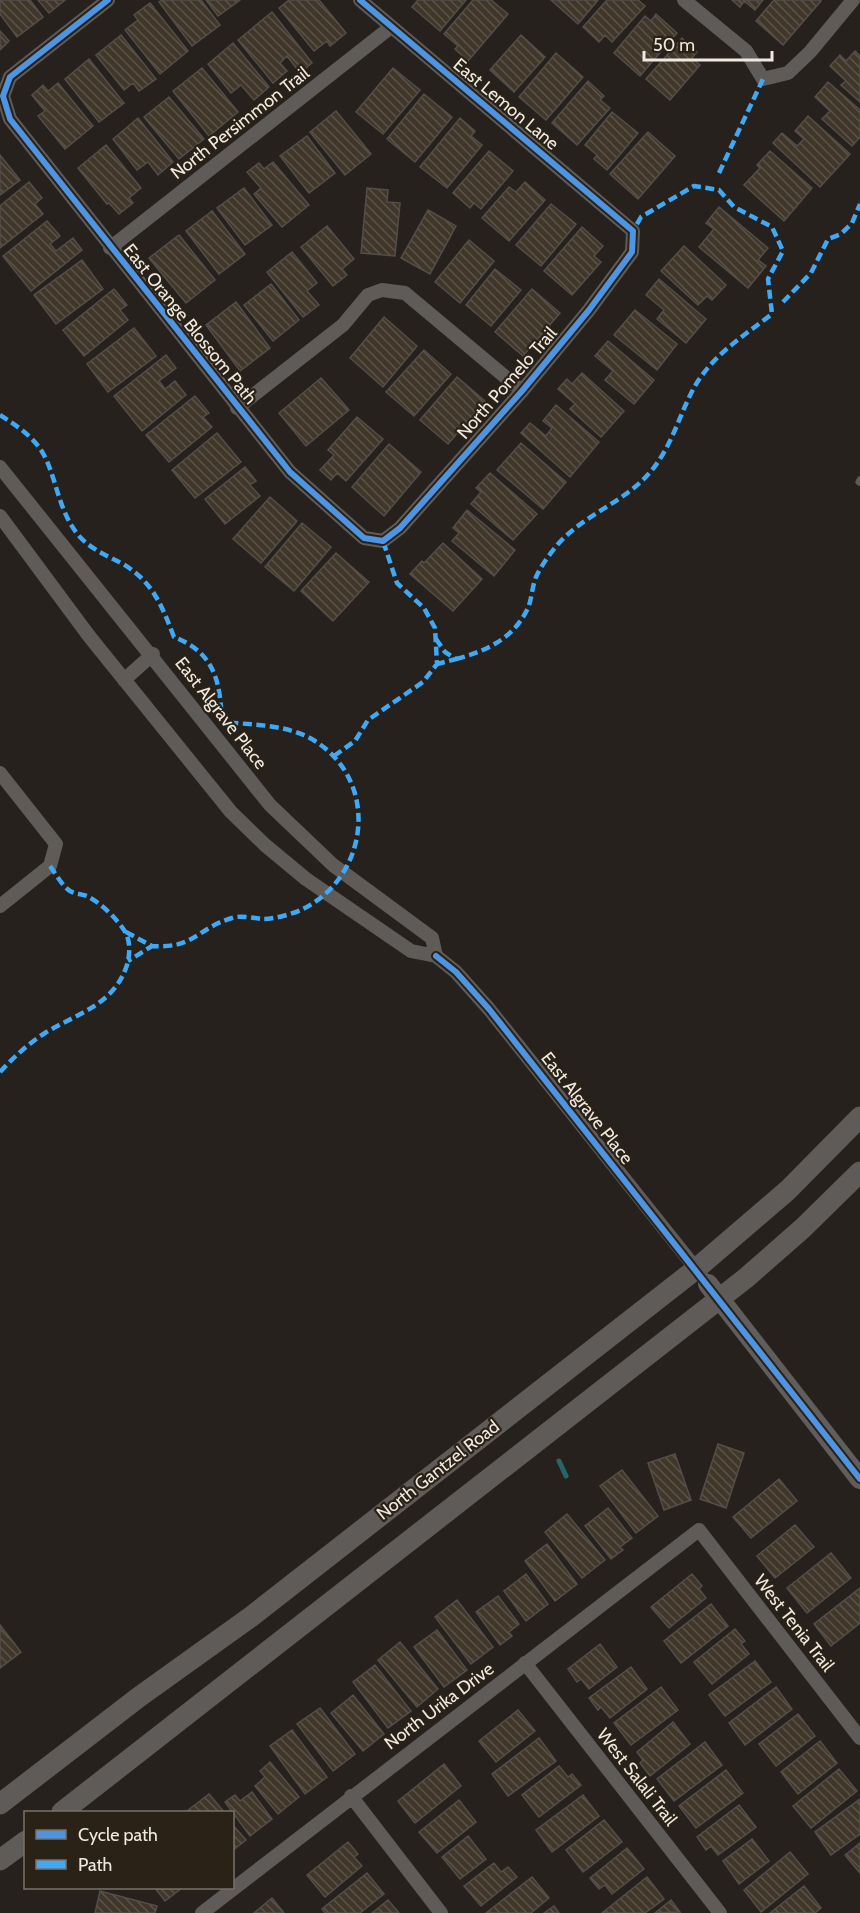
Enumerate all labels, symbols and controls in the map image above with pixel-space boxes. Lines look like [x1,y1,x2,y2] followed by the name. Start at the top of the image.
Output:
[644,24,772,62] scale bar
[653,34,695,56] text: 50 m
[449,53,563,155] street label: East Lemon Lane
[166,62,314,184] street label: North Persimmon Trail
[118,239,262,409] street label: East Orange Blossom Path
[452,322,562,444] street label: North Pomelo Trail
[170,652,272,774] street label: East Algrave Place
[536,1047,638,1169] street label: East Algrave Place
[372,1415,504,1525] street label: North Gantzel Road
[749,1570,839,1677] street label: West Tenia Trail
[380,1658,498,1754] street label: North Urika Drive
[592,1724,682,1831] street label: West Salali Trail
[24,1811,234,1889] legend
[78,1824,158,1846] text: Cycle path
[78,1854,112,1876] text: Path

